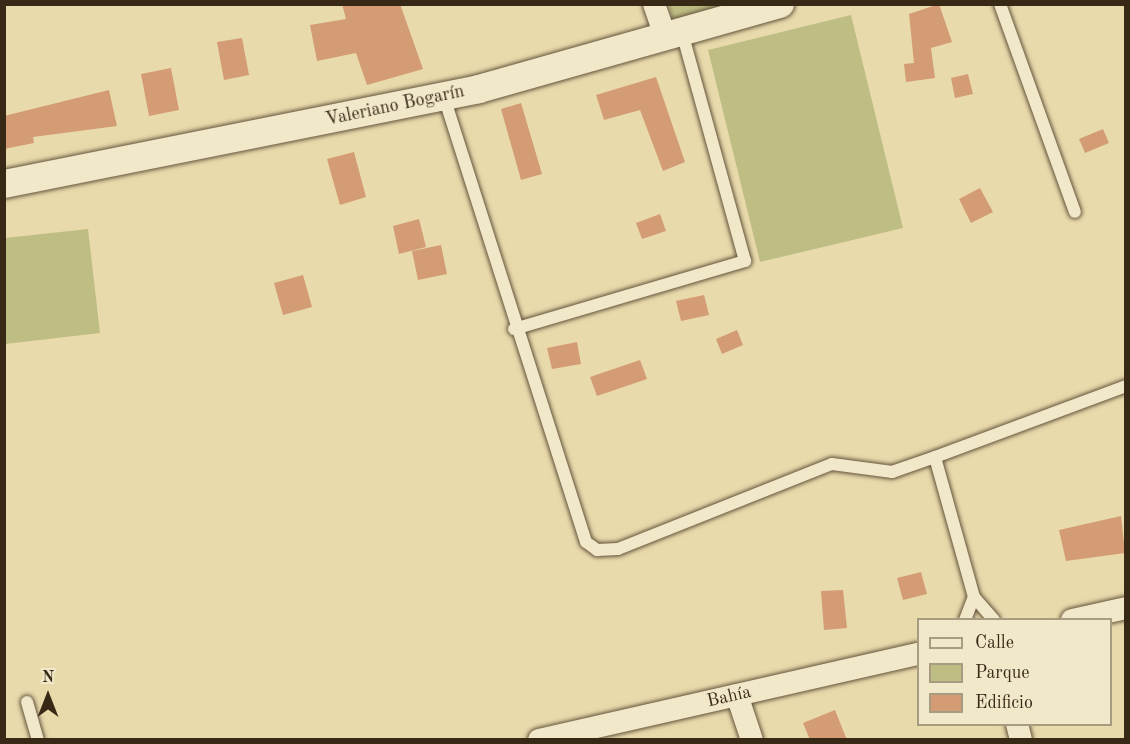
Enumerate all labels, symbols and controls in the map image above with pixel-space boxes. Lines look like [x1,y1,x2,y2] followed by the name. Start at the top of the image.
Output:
[324,81,466,131] street label: Valeriano Bogarín
[917,618,1112,726] legend
[975,634,1014,652] text: Calle
[975,664,1030,682] text: Parque
[18,666,78,726] north arrow
[42,670,54,686] text: N
[705,681,753,713] street label: Bahía
[975,694,1033,712] text: Edificio

